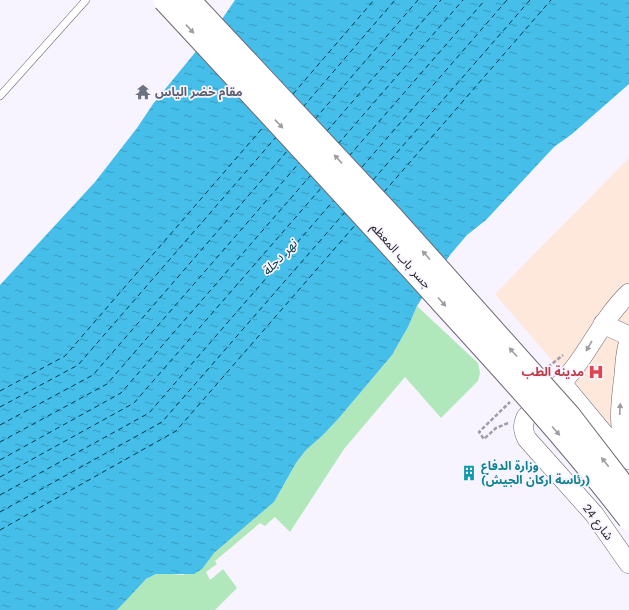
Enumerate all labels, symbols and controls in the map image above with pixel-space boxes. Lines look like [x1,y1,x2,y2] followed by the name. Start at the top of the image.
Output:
[185,24,194,33] one-way arrow
[134,83,152,101] temple icon: مقام خضر الياس
[155,85,243,101] place label: مقام خضر الياس
[274,119,283,129] one-way arrow
[334,155,343,164] one-way arrow
[366,220,434,293] street label: جسر باب المعظم
[259,236,301,279] water label: نهر دجلة
[421,250,431,260] one-way arrow
[438,297,447,307] one-way arrow
[585,340,592,352] one-way arrow
[508,347,517,357] one-way arrow
[587,363,605,381] hospital icon: مدينة الطب
[521,365,584,379] place label: مدينة الطب
[617,402,623,415] one-way arrow
[552,426,561,436] one-way arrow
[601,457,609,468] one-way arrow
[481,459,590,487] place label: وزارة الدفاع (رئاسة اركان الجيش)
[460,464,478,482] building icon: وزارة الدفاع (رئاسة اركان الجيش)
[578,501,616,544] street label: شارع 24

